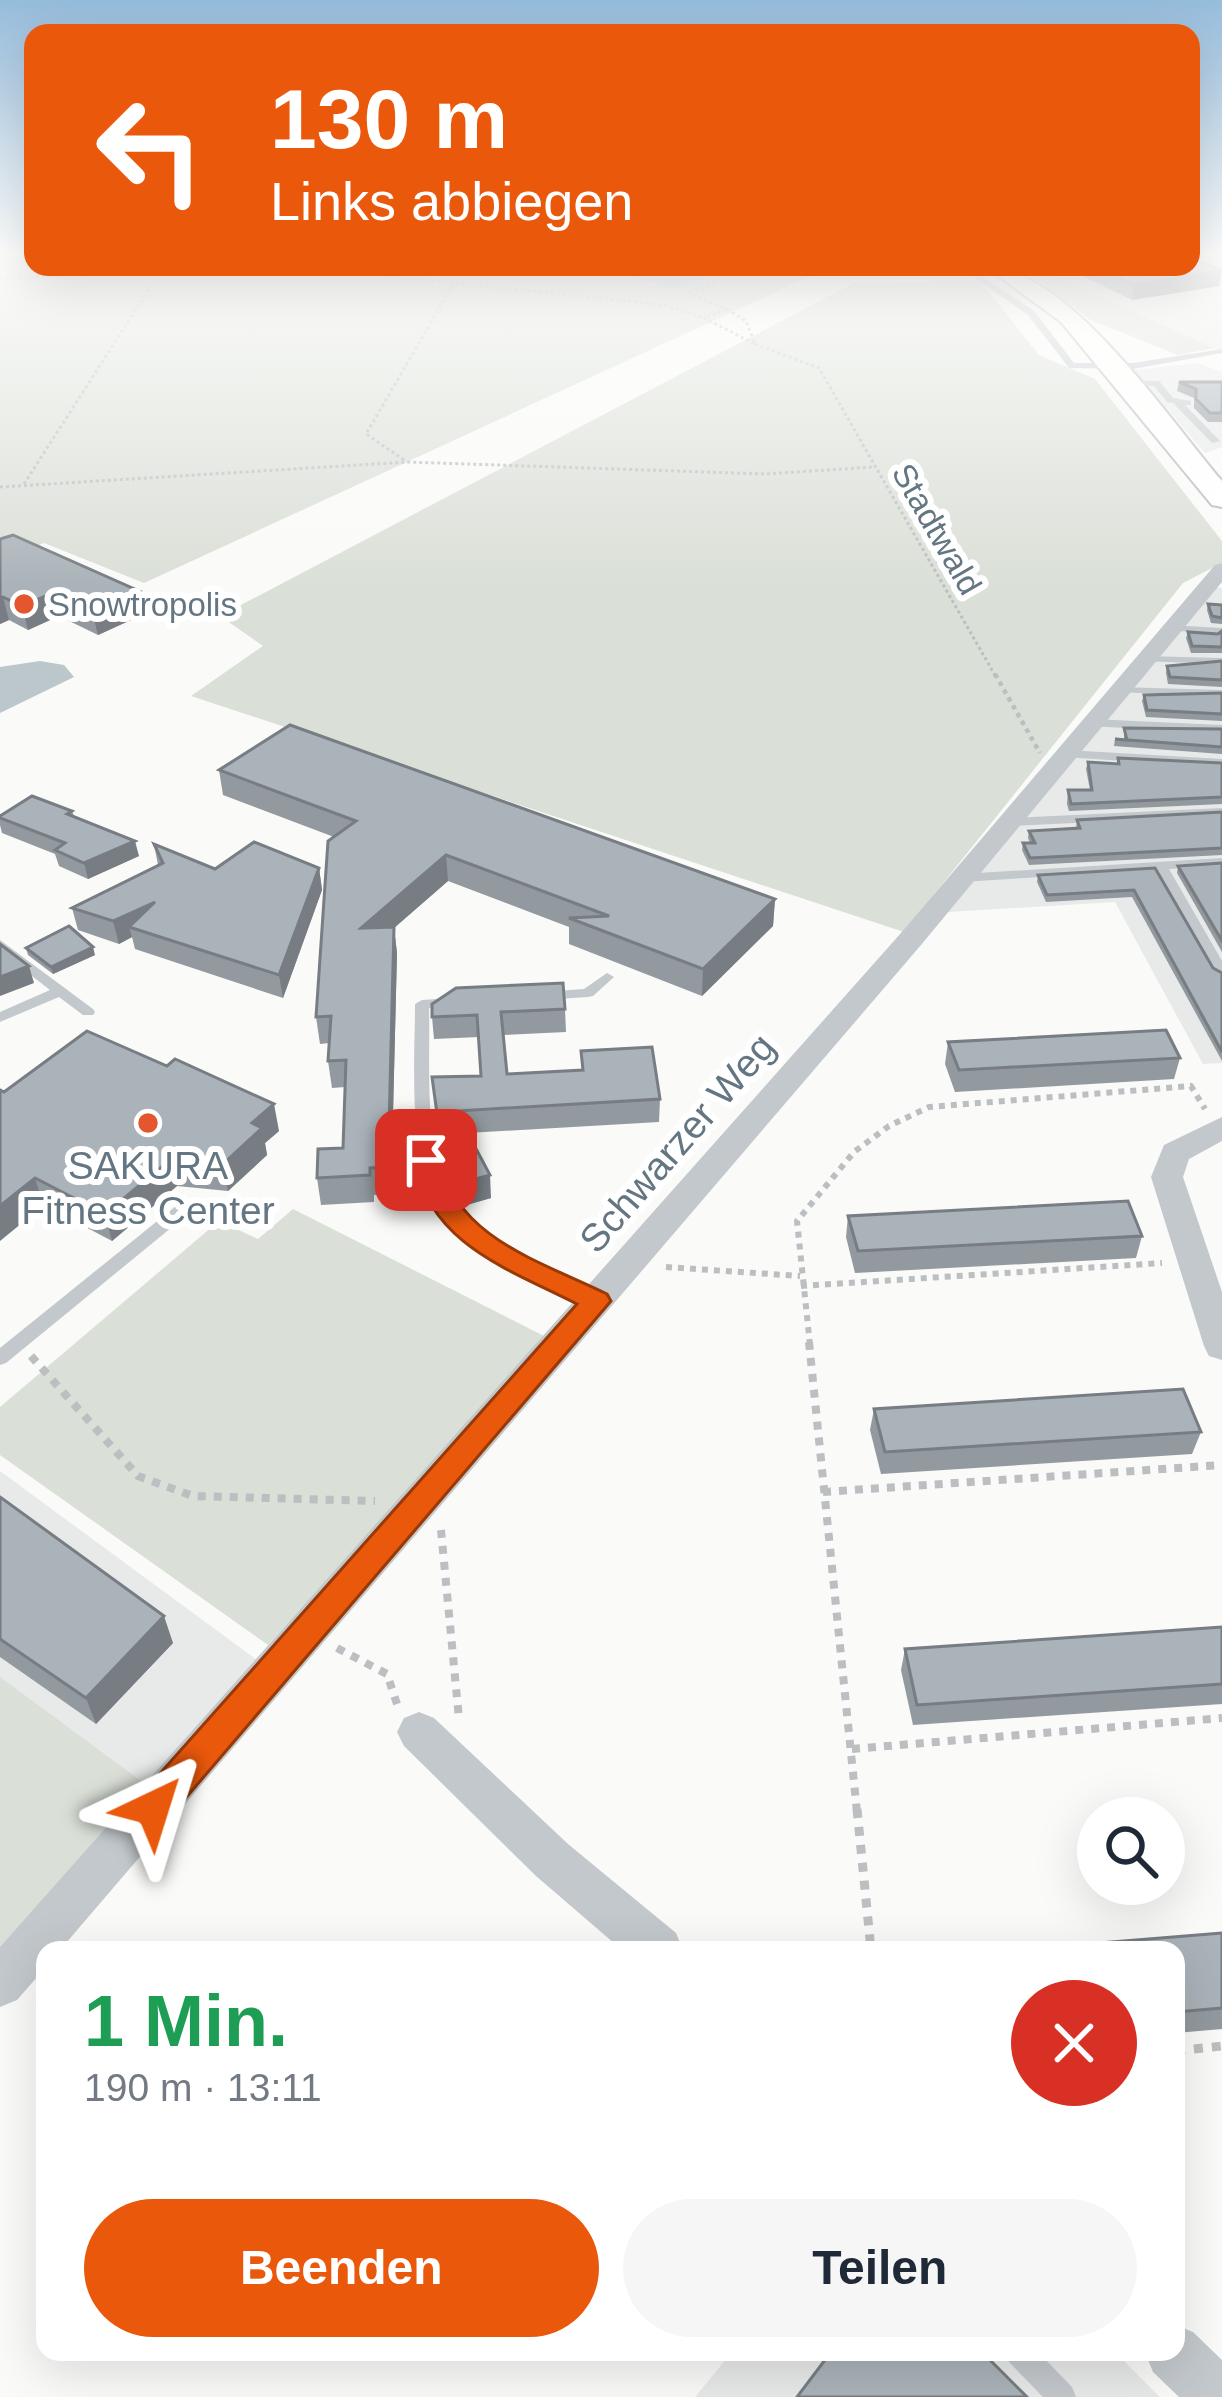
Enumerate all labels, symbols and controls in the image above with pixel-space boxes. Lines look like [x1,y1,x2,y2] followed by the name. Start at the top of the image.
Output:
[72,72,228,228] icon: left
[270,72,508,166] text: 130 m
[270,171,633,231] text: Links abbiegen
[885,457,989,601] street label: Stadtwald
[48,586,237,623] place label: Snowtropolis
[11,591,37,617] marker: Snowtropolis
[571,1025,783,1261] street label: Schwarzer Weg
[375,1109,477,1211] pin
[135,1110,161,1136] marker: SAKURA Fitness Center
[393,1127,459,1193] icon: arrive
[21,1144,275,1232] place label: SAKURA Fitness Center
[90,1745,216,1871] position arrow
[1077,1797,1185,1905] map controls
[1077,1797,1185,1905] button: search
[1011,1980,1137,2106] button: close
[84,1981,288,2061] text: 1 Min.
[84,2066,322,2109] text: 190 m · 13:11
[84,2199,599,2337] button: Beenden
[623,2199,1137,2337] button: Teilen

